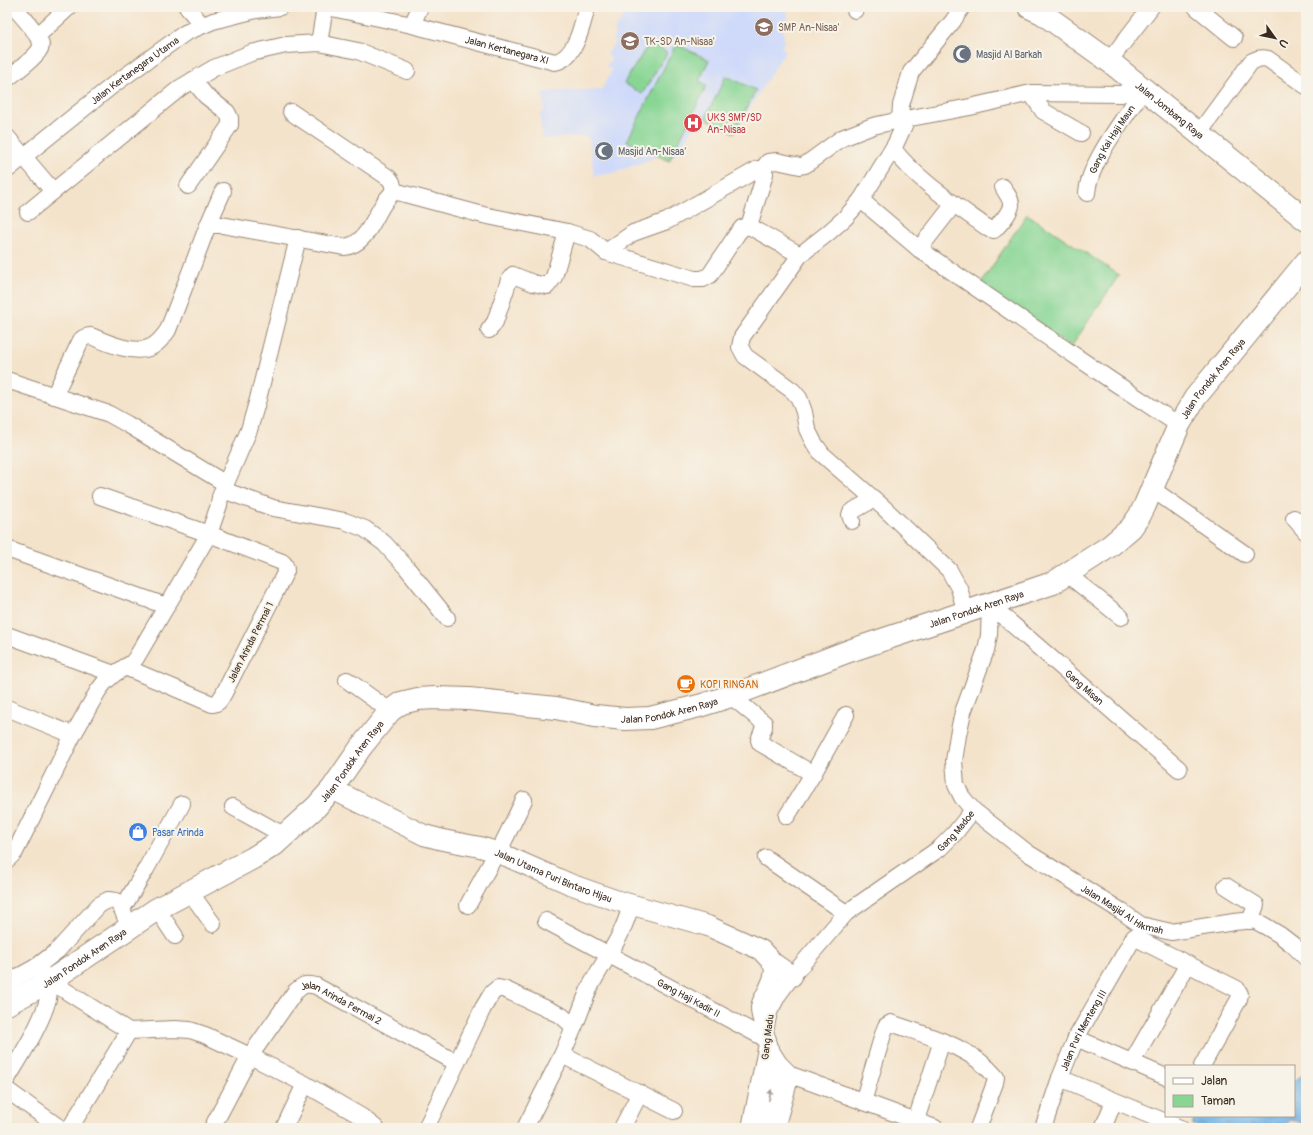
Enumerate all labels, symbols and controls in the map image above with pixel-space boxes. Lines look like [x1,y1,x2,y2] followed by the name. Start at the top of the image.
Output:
[753,16,775,38] school or university icon: SMP An-Nisaa'
[1255,18,1295,58] north arrow
[778,22,839,34] place label: SMP An-Nisaa'
[619,30,641,52] school or university icon: TK-SD An-Nisaa'
[89,34,182,107] street label: Jalan Kertanegara Utama
[464,34,550,67] street label: Jalan Kertanegara XI
[644,36,715,48] place label: TK-SD An-Nisaa'
[1276,37,1290,50] text: U
[951,43,973,65] mosque icon: Masjid Al Barkah
[976,49,1042,61] place label: Masjid Al Barkah
[1133,80,1206,142] street label: Jalan Jombang Raya
[1087,103,1138,176] street label: Gang Kai Haji Maun
[682,112,704,134] hospital icon: UKS SMP/SD An-Nisaa
[707,112,762,136] place label: UKS SMP/SD An-Nisaa
[593,140,615,162] mosque icon: Masjid An-Nisaa'
[618,146,686,158] place label: Masjid An-Nisaa'
[1179,336,1248,422] street label: Jalan Pondok Aren Raya
[928,588,1026,631] street label: Jalan Pondok Aren Raya
[225,600,276,685] street label: Jalan Arinda Permai 1
[1062,668,1106,708] street label: Gang Misan
[675,673,697,695] cafe icon: KOPI RINGAN
[700,679,758,691] place label: KOPI RINGAN
[620,695,720,726] street label: Jalan Pondok Aren Raya
[318,718,387,805] street label: Jalan Pondok Aren Raya
[935,808,977,855] street label: Gang Madoe
[127,821,149,843] shop icon: Pasar Arinda
[152,827,204,839] place label: Pasar Arinda
[493,847,613,905] street label: Jalan Utama Puri Bintaro Hijau
[1078,883,1165,937] street label: Jalan Masjid Al Hikmah
[40,926,129,991] street label: Jalan Pondok Aren Raya
[655,977,722,1020] street label: Gang Haji Kadir II
[298,979,384,1028] street label: Jalan Arinda Permai 2
[1058,988,1109,1073] street label: Jalan Puri Menteng III
[759,1014,777,1060] street label: Gang Madu
[1165,1065,1295,1117] legend
[1201,1074,1227,1089] text: Jalan
[767,1089,773,1101] one-way arrow
[1201,1094,1235,1109] text: Taman

